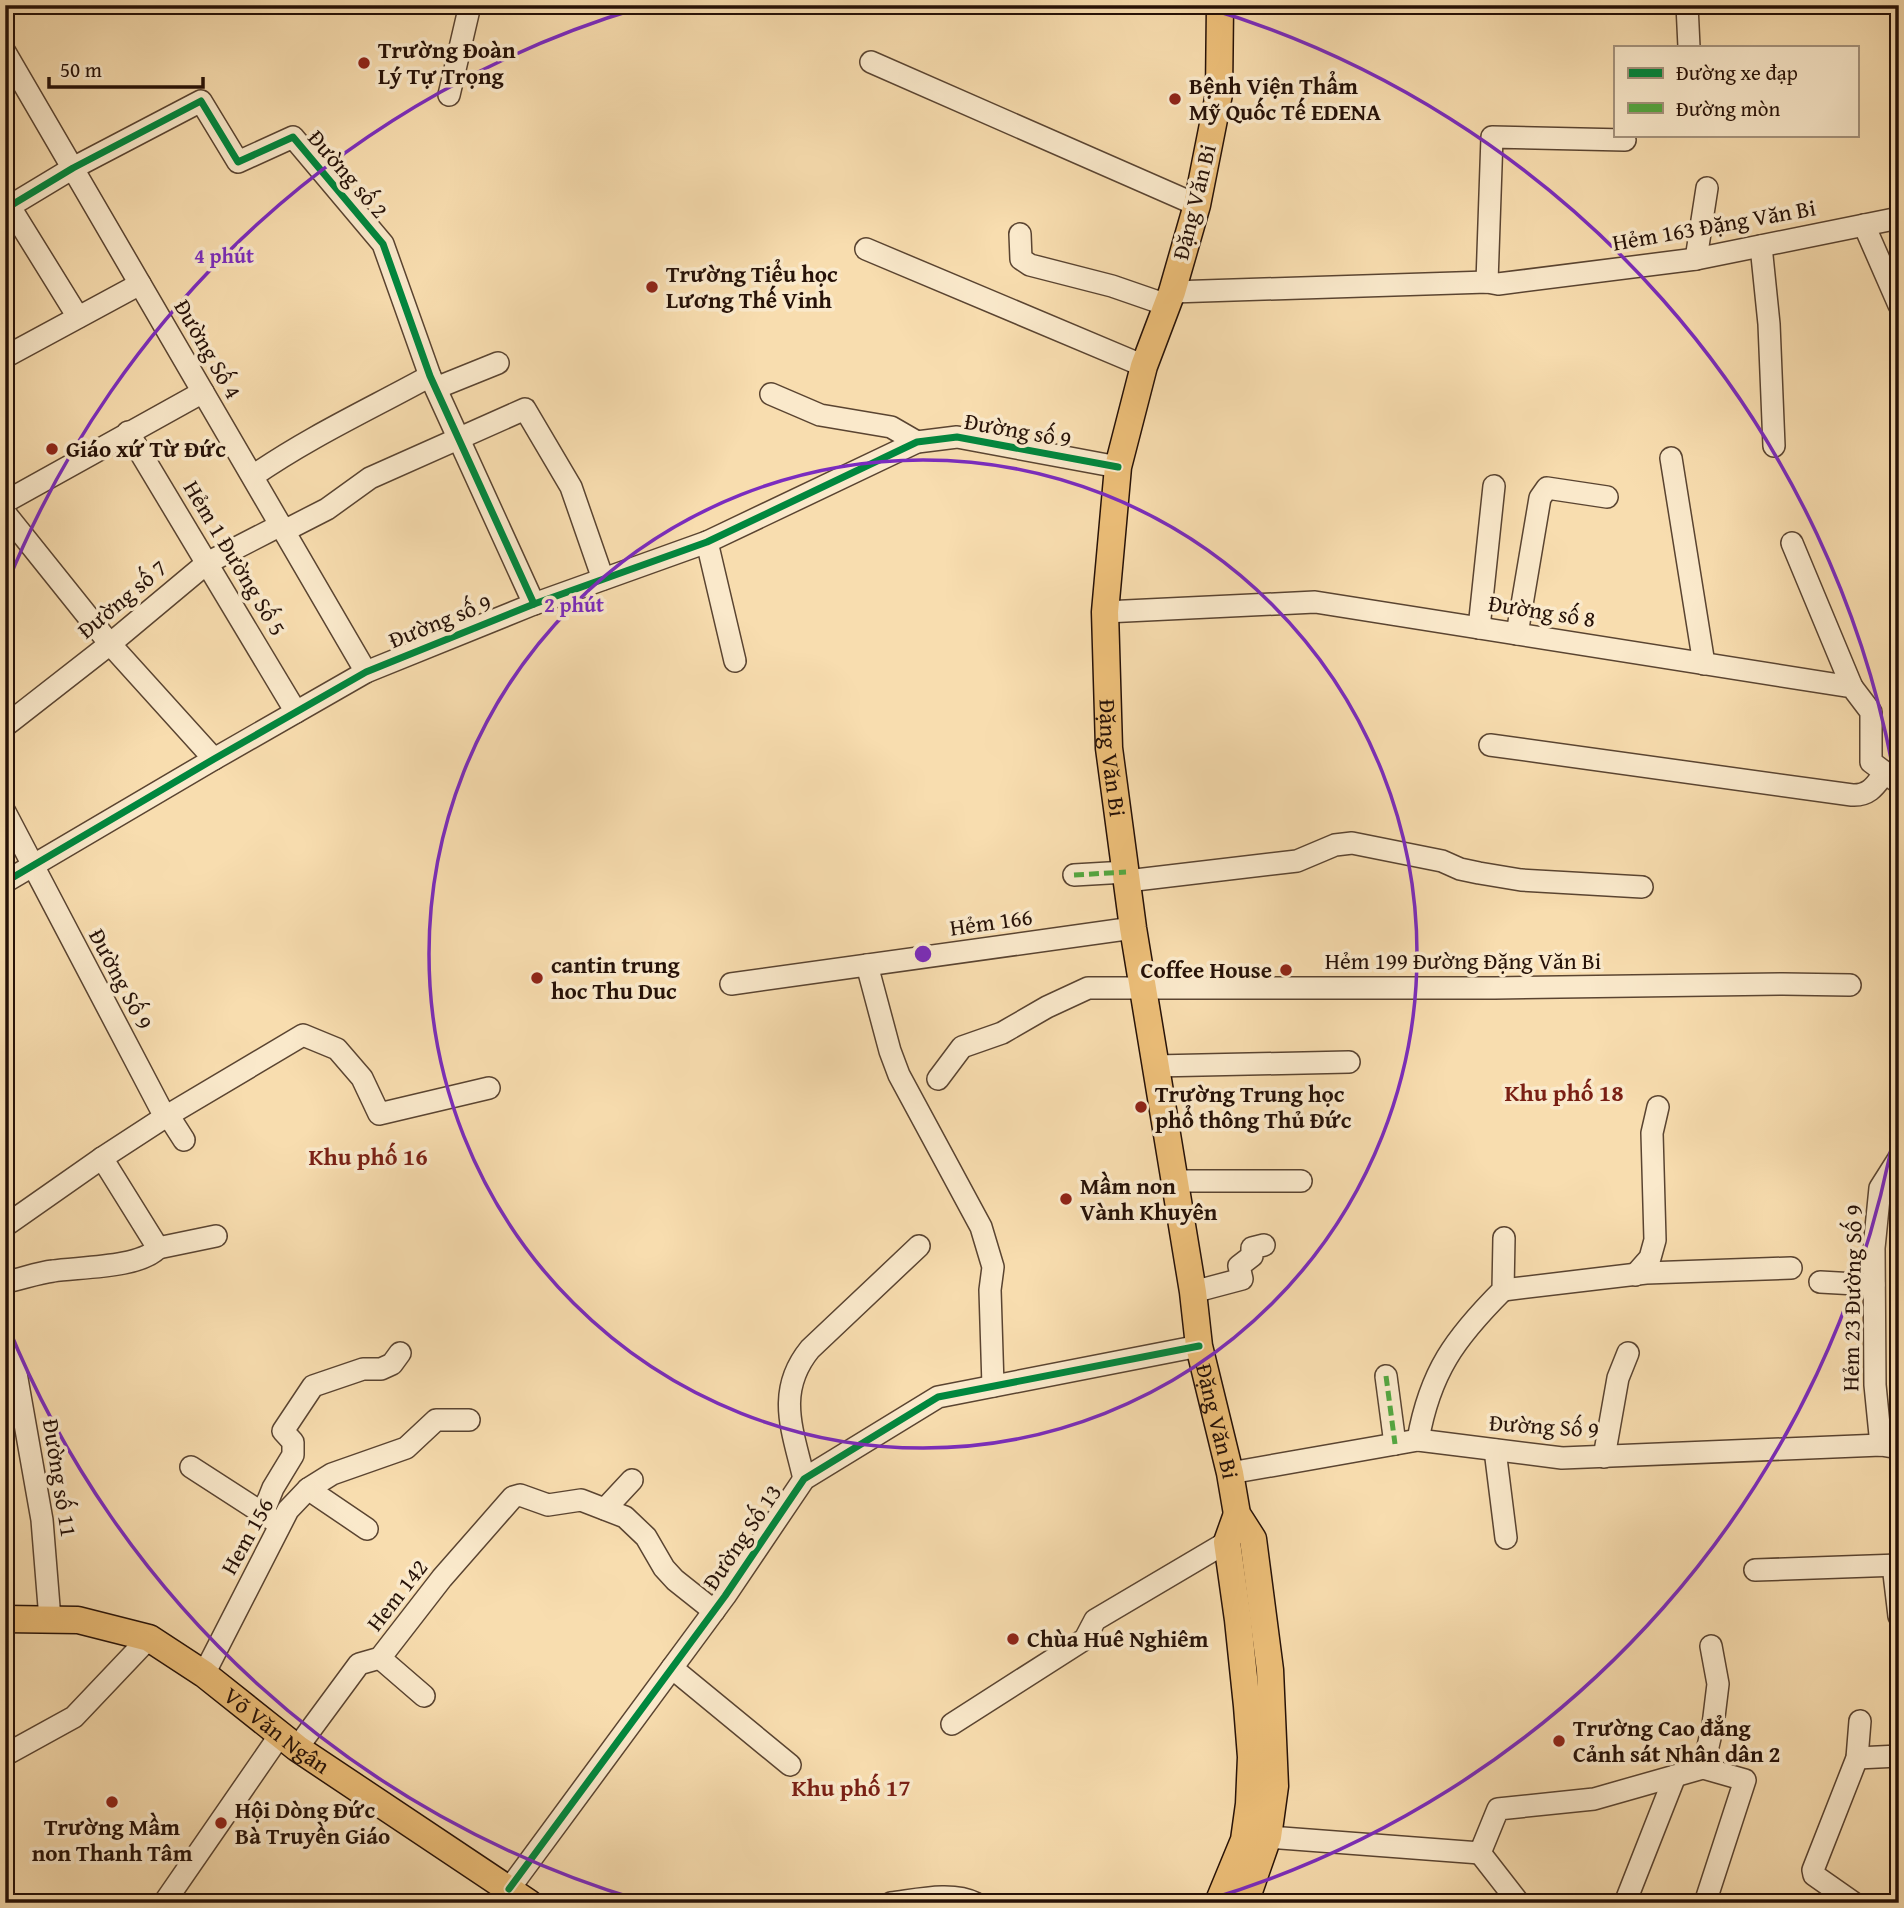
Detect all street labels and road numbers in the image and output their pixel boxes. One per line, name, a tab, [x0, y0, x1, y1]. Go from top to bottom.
street label: Đường số 2	[301, 122, 396, 225]
street label: Đặng Văn Bi	[1163, 141, 1224, 263]
street label: Hẻm 163 Đặng Văn Bi	[1610, 190, 1818, 259]
street label: Đường Số 4	[167, 293, 250, 405]
street label: Đường số 9	[962, 404, 1074, 455]
street label: Hẻm 1 Đường Số 5	[176, 474, 295, 642]
street label: Đường số 7	[70, 551, 174, 646]
street label: Đường số 9	[384, 585, 496, 656]
street label: Đường số 8	[1486, 586, 1598, 635]
street label: Đặng Văn Bi	[1092, 699, 1135, 819]
street label: Hẻm 166	[947, 899, 1034, 944]
street label: Đường Số 9	[81, 923, 162, 1035]
street label: Hẻm 199 Đường Đặng Văn Bi	[1325, 944, 1601, 977]
street label: Hẻm 23 Đường Số 9	[1833, 1204, 1870, 1392]
street label: Đặng Văn Bi	[1188, 1360, 1248, 1481]
street label: Đường Số 9	[1488, 1405, 1600, 1446]
street label: Đường số 11	[35, 1417, 86, 1539]
street label: Đường Số 13	[694, 1477, 789, 1596]
street label: Hem 156	[212, 1491, 281, 1580]
street label: Hem 142	[358, 1552, 435, 1638]
street label: Võ Văn Ngân	[217, 1679, 337, 1781]

